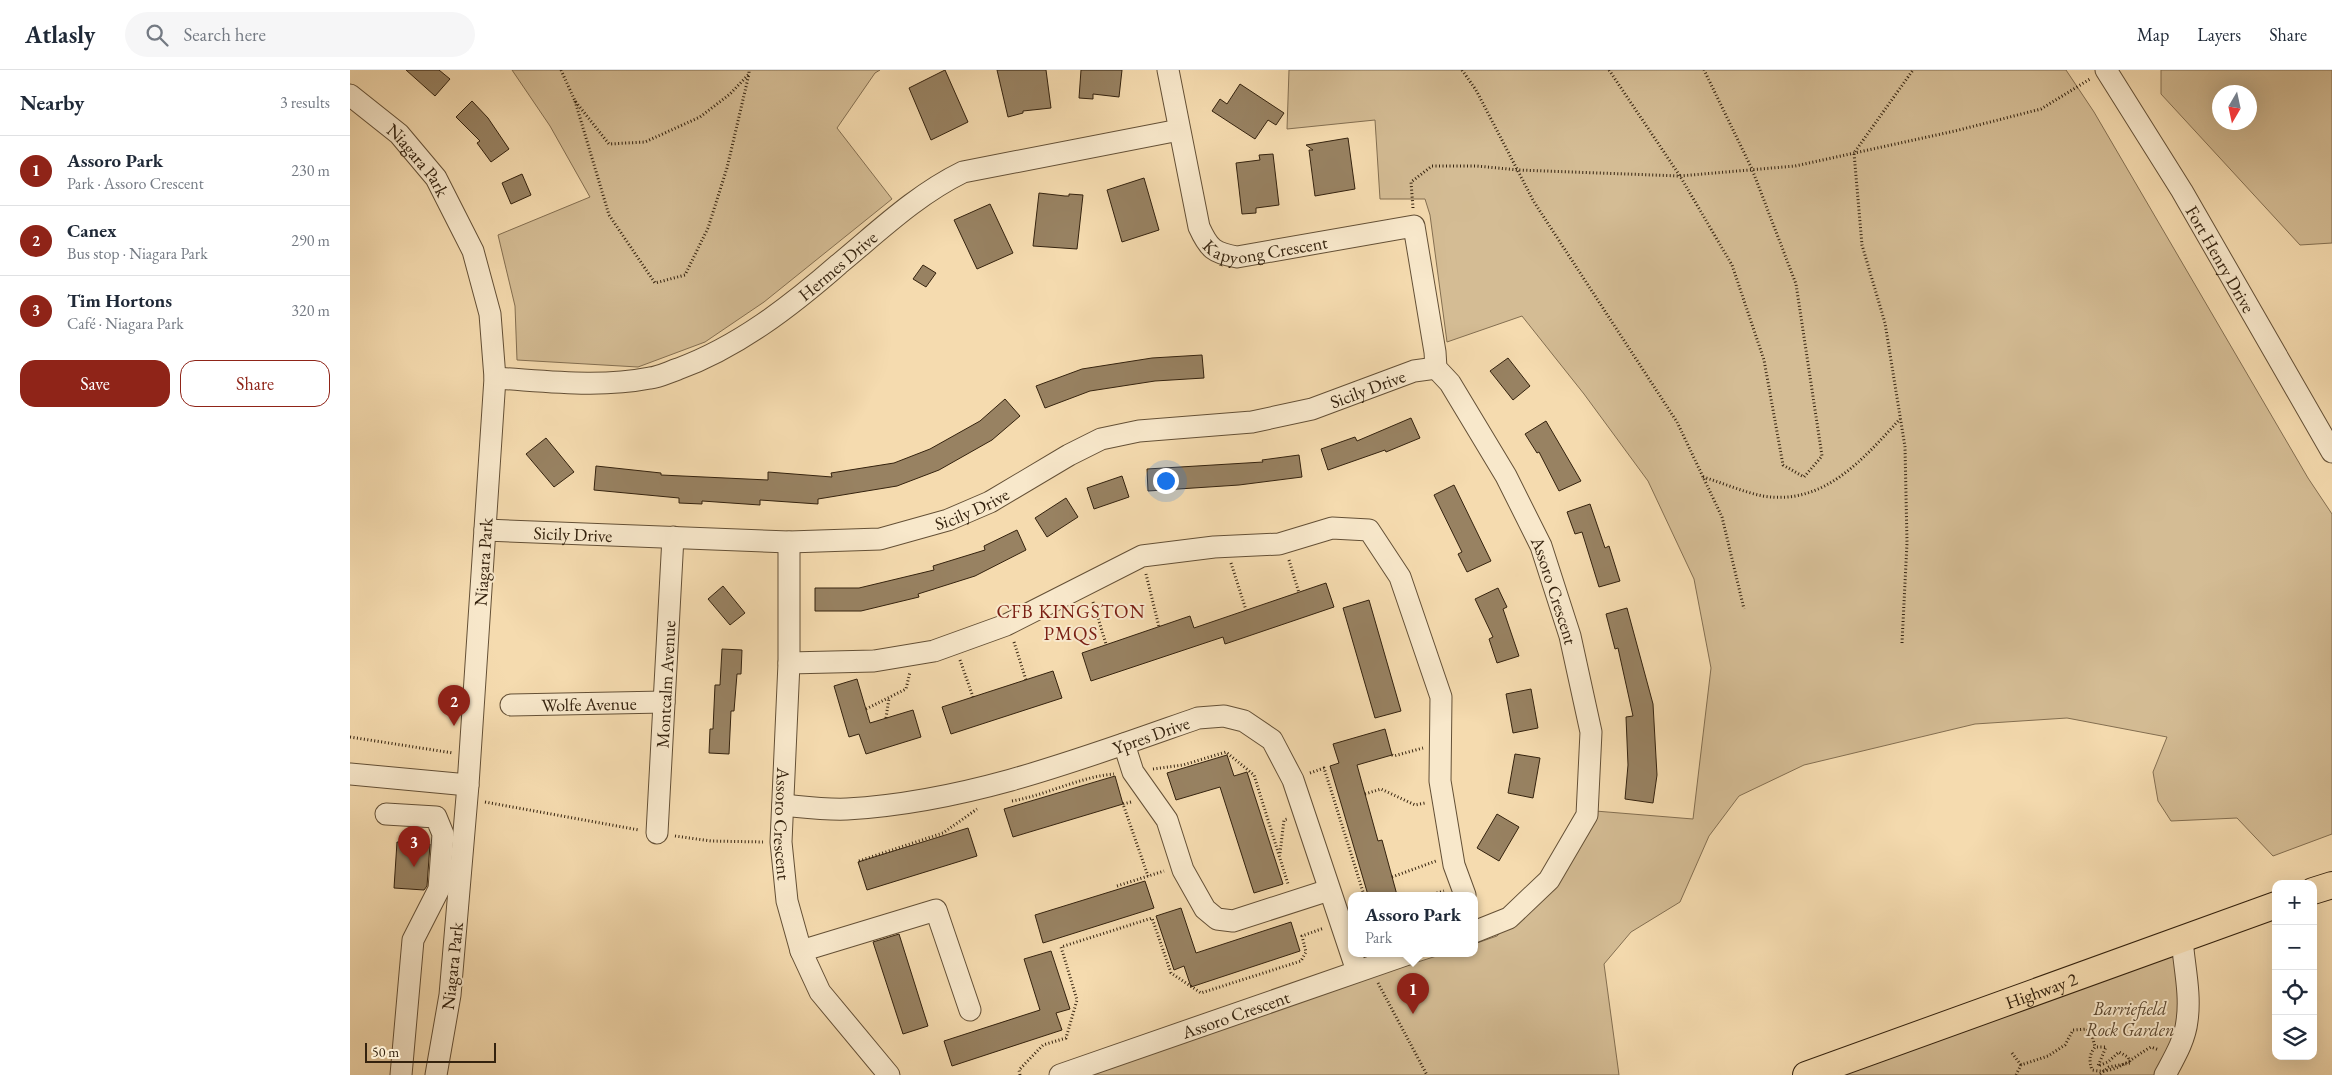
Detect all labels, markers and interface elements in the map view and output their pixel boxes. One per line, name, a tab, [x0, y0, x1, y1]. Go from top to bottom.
search box	[125, 12, 475, 57]
text: Atlasly	[25, 19, 95, 50]
icon: search	[143, 21, 171, 49]
text: Search here	[183, 22, 266, 47]
text: Map	[2137, 23, 2169, 46]
text: Layers	[2197, 23, 2241, 46]
text: Share	[2269, 23, 2307, 46]
north arrow	[2212, 85, 2257, 130]
text: Nearby	[20, 89, 84, 116]
text: 3 results	[280, 92, 330, 113]
street label: Niagara Park	[383, 118, 455, 201]
text: Assoro Park	[67, 148, 163, 173]
text: 1	[32, 160, 40, 181]
text: 230 m	[291, 160, 330, 181]
text: Park · Assoro Crescent	[67, 173, 204, 194]
street label: Fort Henry Drive	[2181, 201, 2261, 316]
text: Canex	[67, 218, 117, 243]
street label: Hermes Drive	[793, 225, 882, 305]
text: 2	[32, 230, 40, 251]
text: 290 m	[291, 230, 330, 251]
street label: Kapyong Crescent	[1198, 230, 1330, 269]
text: Bus stop · Niagara Park	[67, 243, 208, 264]
text: Tim Hortons	[67, 288, 172, 313]
text: 3	[32, 300, 40, 321]
text: 320 m	[291, 300, 330, 321]
text: Café · Niagara Park	[67, 313, 184, 334]
button: Save	[20, 360, 170, 407]
button: Share	[180, 360, 330, 407]
street label: Sicily Drive	[1326, 364, 1408, 413]
your location	[1153, 468, 1179, 494]
street label: Sicily Drive	[932, 482, 1013, 535]
street label: Niagara Park	[468, 517, 498, 607]
street label: Sicily Drive	[533, 520, 613, 547]
street label: Assoro Crescent	[1526, 531, 1583, 647]
district label: CFB KINGSTON PMQS	[996, 599, 1146, 646]
street label: Montcalm Avenue	[650, 620, 680, 749]
pin: 2	[438, 685, 470, 726]
street label: Wolfe Avenue	[541, 691, 637, 716]
street label: Ypres Drive	[1109, 710, 1192, 759]
street label: Assoro Crescent	[769, 766, 796, 881]
pin: 3	[398, 826, 430, 867]
map controls	[2272, 880, 2317, 1060]
button: +	[2272, 880, 2317, 925]
popup	[1348, 892, 1478, 957]
text: Assoro Park	[1365, 902, 1461, 927]
street label: Niagara Park	[436, 920, 468, 1011]
button: −	[2272, 925, 2317, 970]
text: Park	[1365, 927, 1392, 948]
street label: Highway 2	[2002, 966, 2081, 1014]
button: locate	[2272, 970, 2317, 1015]
pin: 1	[1397, 973, 1429, 1014]
street label: Assoro Crescent	[1178, 985, 1293, 1044]
park label: Barriefield Rock Garden	[2086, 997, 2174, 1041]
button: layers	[2272, 1015, 2317, 1060]
scale bar	[365, 1040, 496, 1063]
text: 50 m	[372, 1043, 399, 1061]

